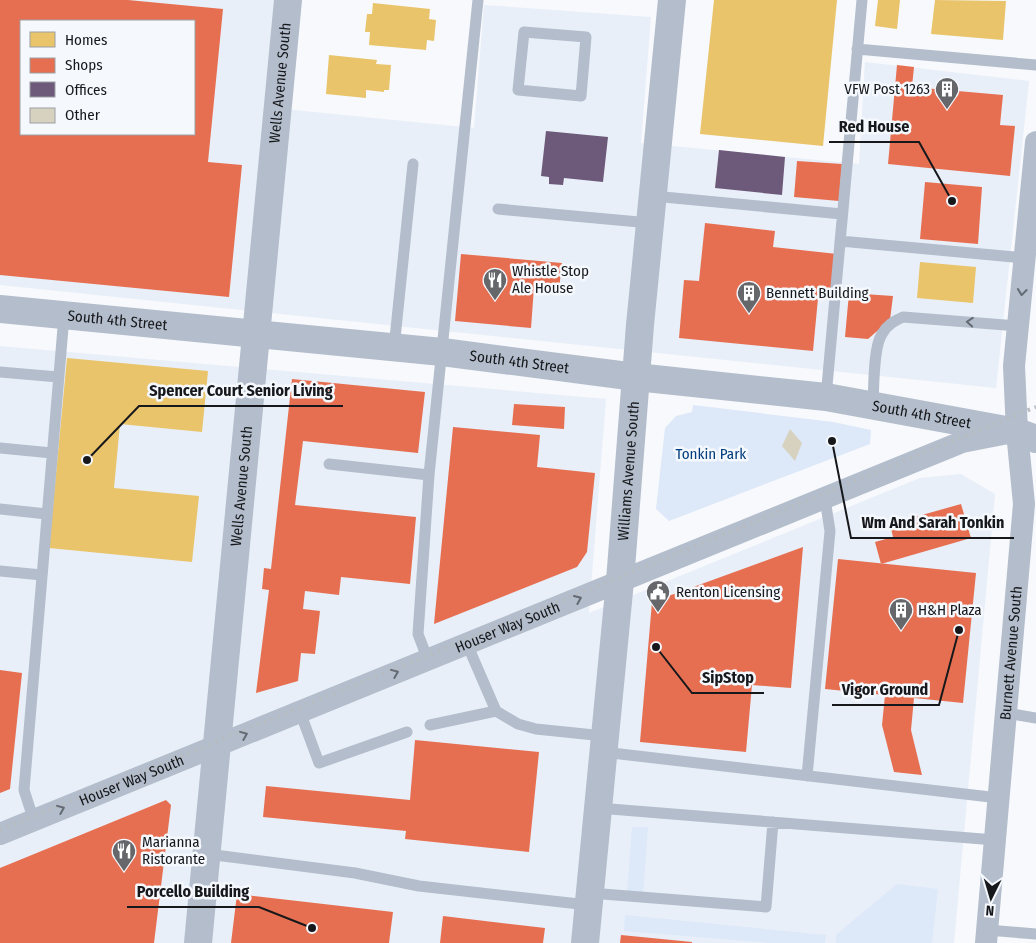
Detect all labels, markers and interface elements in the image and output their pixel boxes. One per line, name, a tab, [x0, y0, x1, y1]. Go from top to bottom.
legend	[20, 20, 195, 135]
street label: Wells Avenue South	[265, 22, 295, 144]
text: Homes	[65, 31, 107, 49]
text: Shops	[65, 56, 103, 74]
building icon: VFW Post 1263	[934, 76, 960, 110]
place label: VFW Post 1263	[844, 80, 930, 98]
text: Offices	[65, 81, 107, 99]
text: Other	[65, 106, 101, 124]
callout: Red House	[829, 111, 919, 142]
text: Red House	[839, 117, 909, 136]
place label: Whistle Stop Ale House	[512, 262, 589, 297]
restaurant icon: Whistle Stop Ale House	[482, 267, 508, 301]
building icon: Bennett Building	[736, 280, 762, 314]
place label: Bennett Building	[766, 284, 869, 302]
one-way arrow	[1017, 288, 1028, 296]
street label: South 4th Street	[67, 307, 168, 334]
one-way arrow	[966, 317, 974, 328]
street label: South 4th Street	[468, 347, 570, 377]
callout: Spencer Court Senior Living	[139, 375, 343, 406]
text: Spencer Court Senior Living	[149, 381, 333, 400]
street label: South 4th Street	[871, 397, 973, 432]
street label: Williams Avenue South	[614, 400, 643, 542]
street label: Wells Avenue South	[227, 425, 256, 547]
park label: Tonkin Park	[676, 445, 746, 463]
callout: Wm And Sarah Tonkin	[851, 507, 1014, 538]
text: Wm And Sarah Tonkin	[862, 513, 1004, 532]
public building icon: Renton Licensing	[645, 579, 671, 613]
place label: Renton Licensing	[676, 583, 780, 601]
street label: Burnett Avenue South	[996, 585, 1026, 721]
one-way arrow	[573, 594, 582, 605]
building icon: H&H Plaza	[888, 597, 914, 631]
street label: Houser Way South	[452, 598, 563, 657]
place label: H&H Plaza	[918, 601, 982, 619]
callout: SipStop	[692, 662, 764, 693]
text: SipStop	[702, 668, 754, 687]
one-way arrow	[390, 669, 399, 680]
callout: Vigor Ground	[832, 674, 939, 705]
text: Vigor Ground	[841, 680, 928, 699]
one-way arrow	[239, 730, 248, 741]
street label: Houser Way South	[76, 751, 187, 810]
one-way arrow	[56, 805, 65, 816]
place label: Marianna Ristorante	[142, 833, 205, 868]
restaurant icon: Marianna Ristorante	[111, 838, 137, 872]
north arrow	[966, 873, 1016, 923]
callout: Porcello Building	[127, 876, 259, 907]
text: Porcello Building	[137, 882, 249, 901]
text: N	[985, 902, 995, 919]

